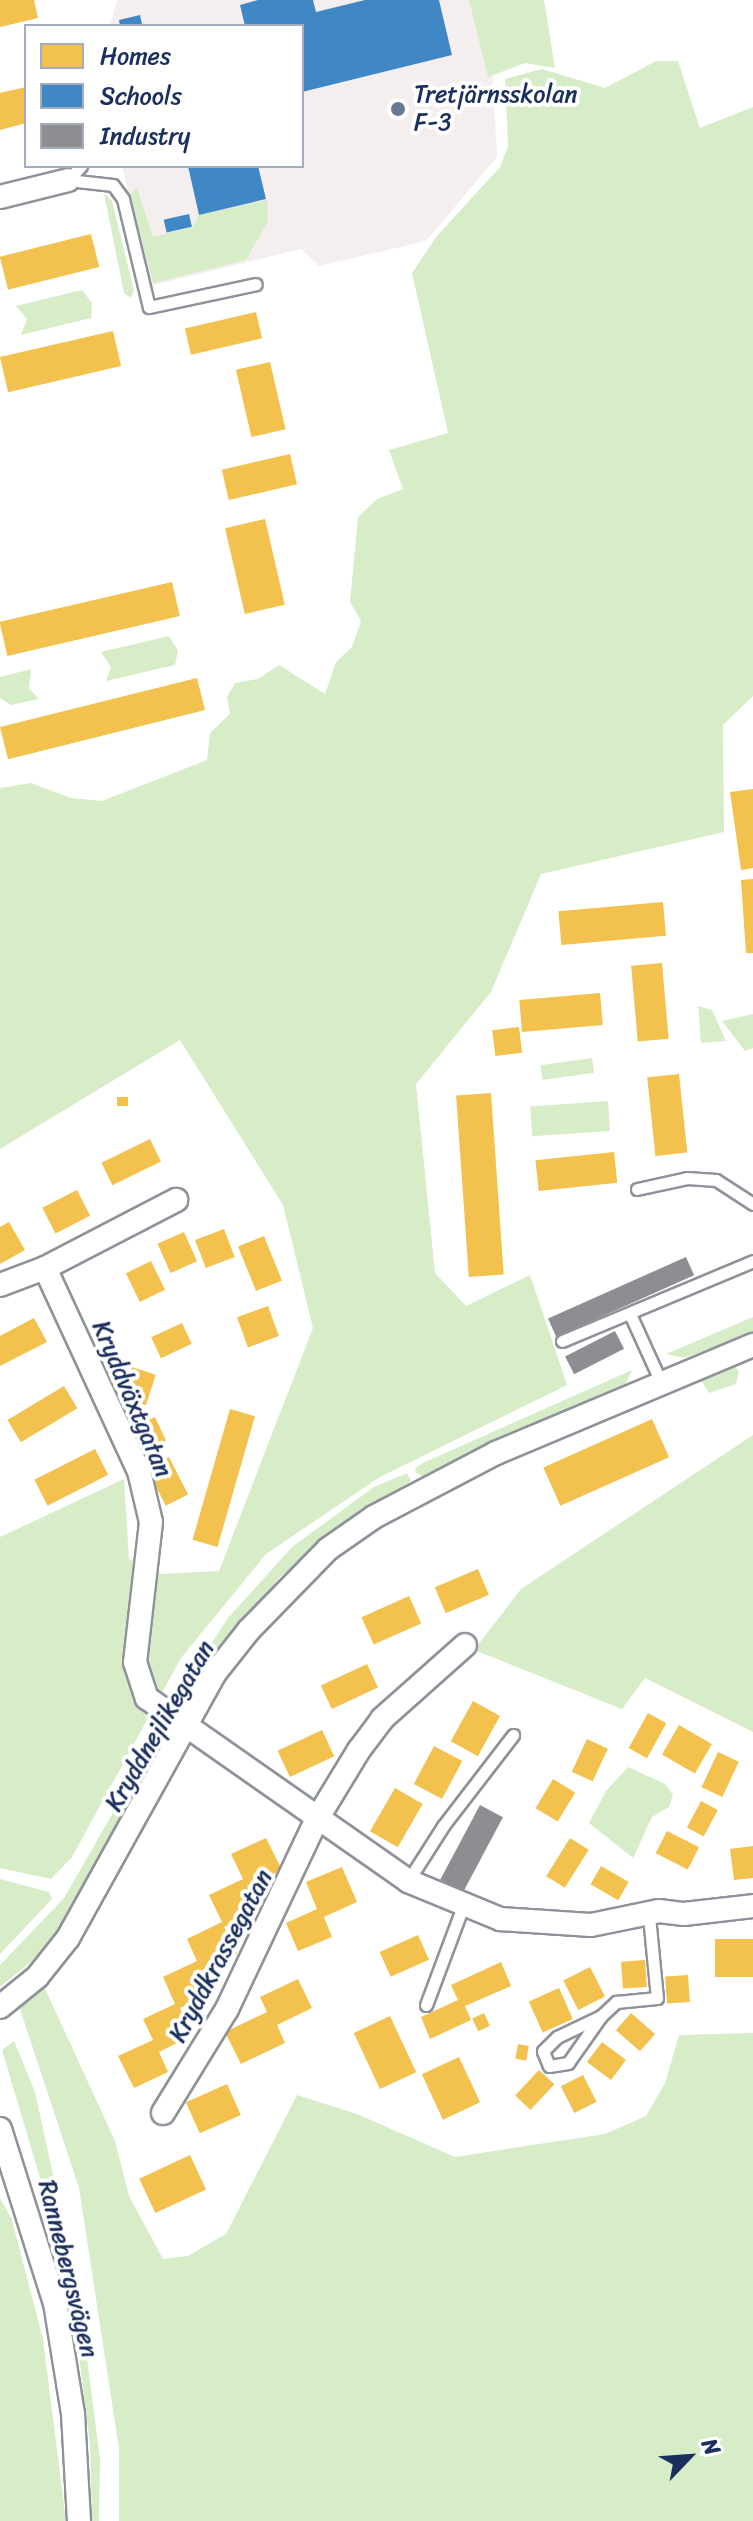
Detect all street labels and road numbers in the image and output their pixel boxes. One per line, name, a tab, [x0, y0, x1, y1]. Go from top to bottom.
street label: Kryddväxtgatan	[86, 1317, 178, 1481]
street label: Kryddnejlikegatan	[100, 1636, 220, 1816]
street label: Kryddkrassegatan	[163, 1865, 279, 2047]
street label: Rannebergsvägen	[32, 2177, 104, 2361]

